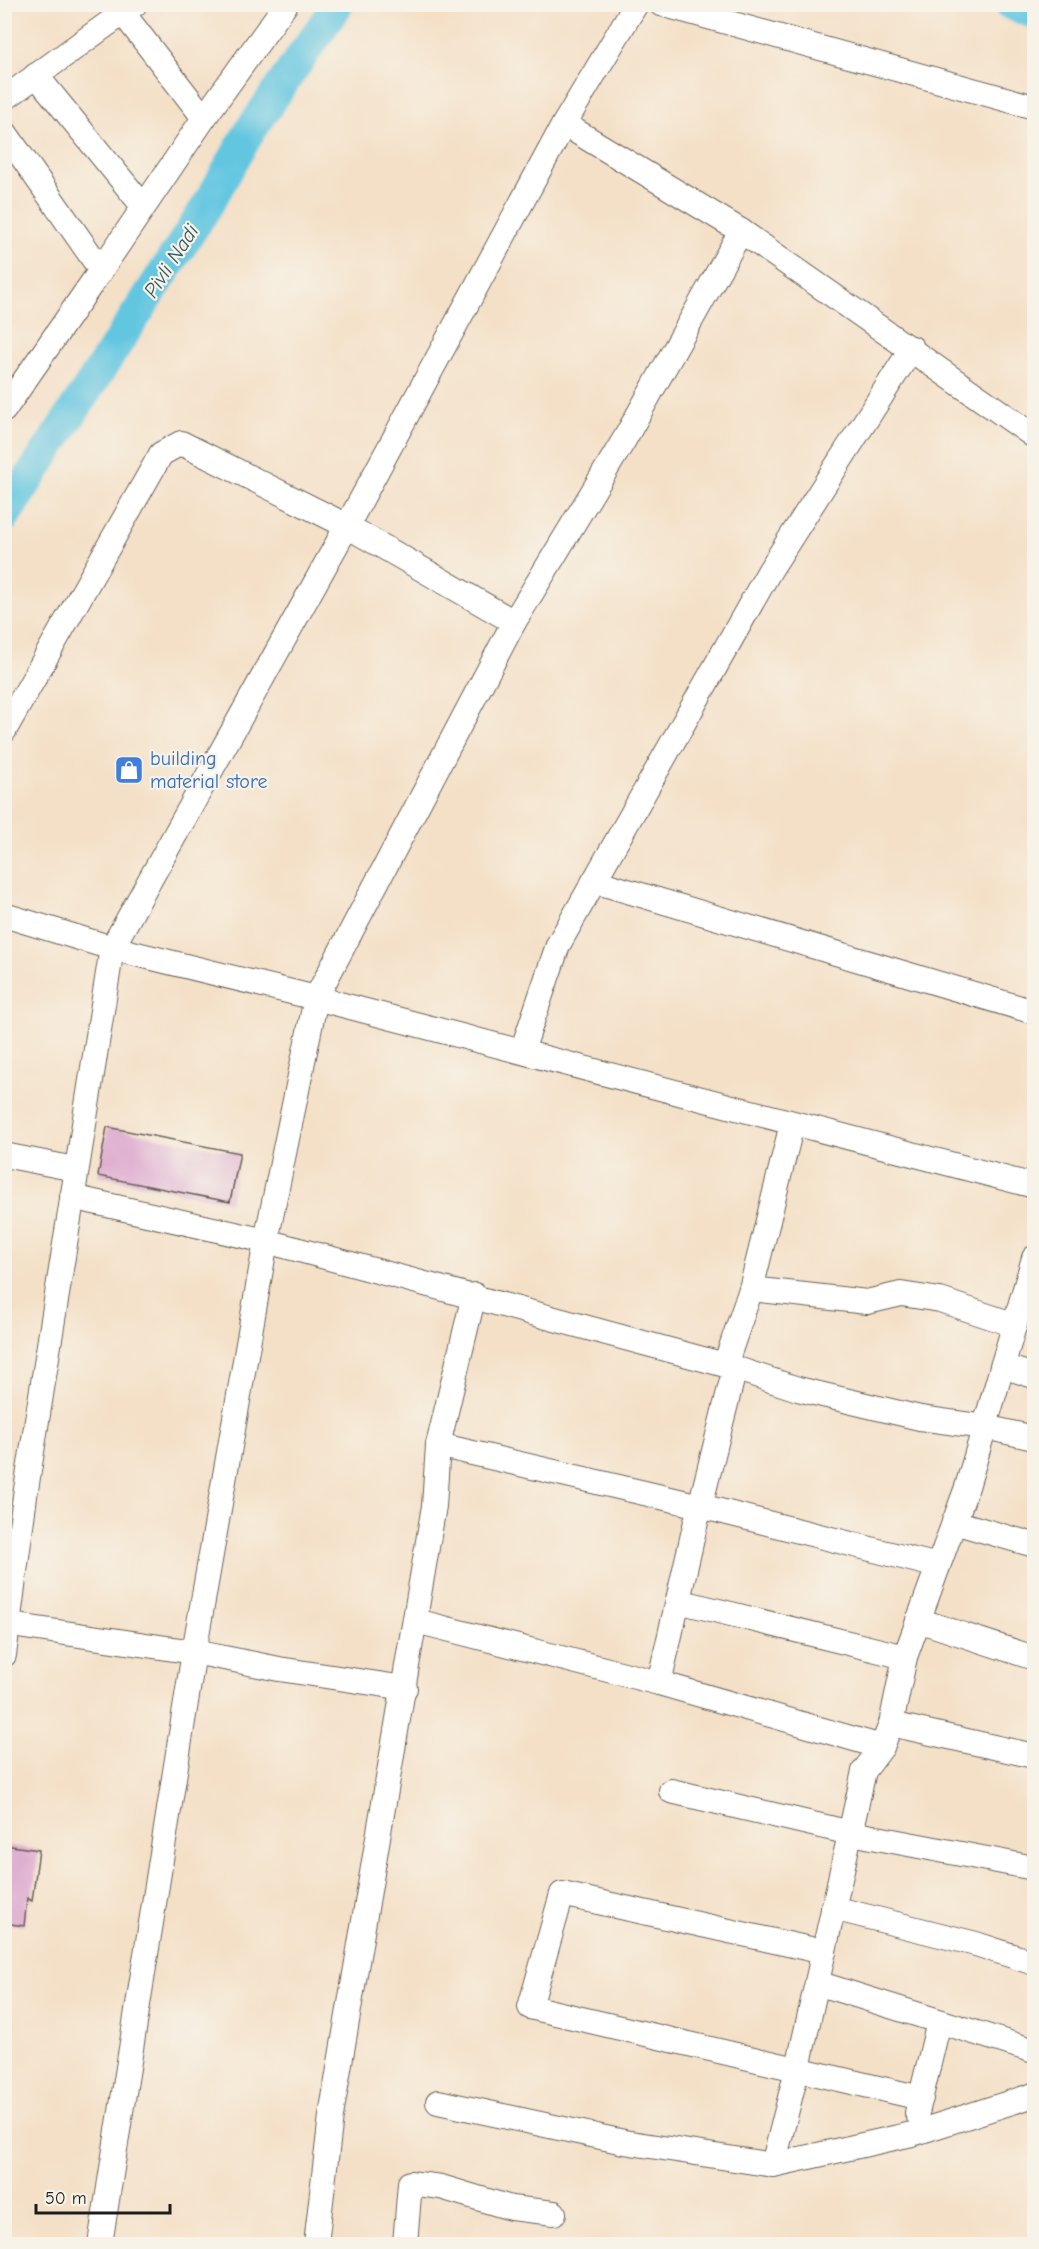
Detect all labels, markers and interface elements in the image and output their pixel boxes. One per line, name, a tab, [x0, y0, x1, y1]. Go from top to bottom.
water label: Pivli Nadi	[139, 220, 204, 302]
place label: building material store	[150, 747, 268, 793]
shop icon: building material store	[113, 754, 145, 786]
scale bar	[36, 2177, 170, 2215]
text: 50 m	[45, 2188, 87, 2209]

